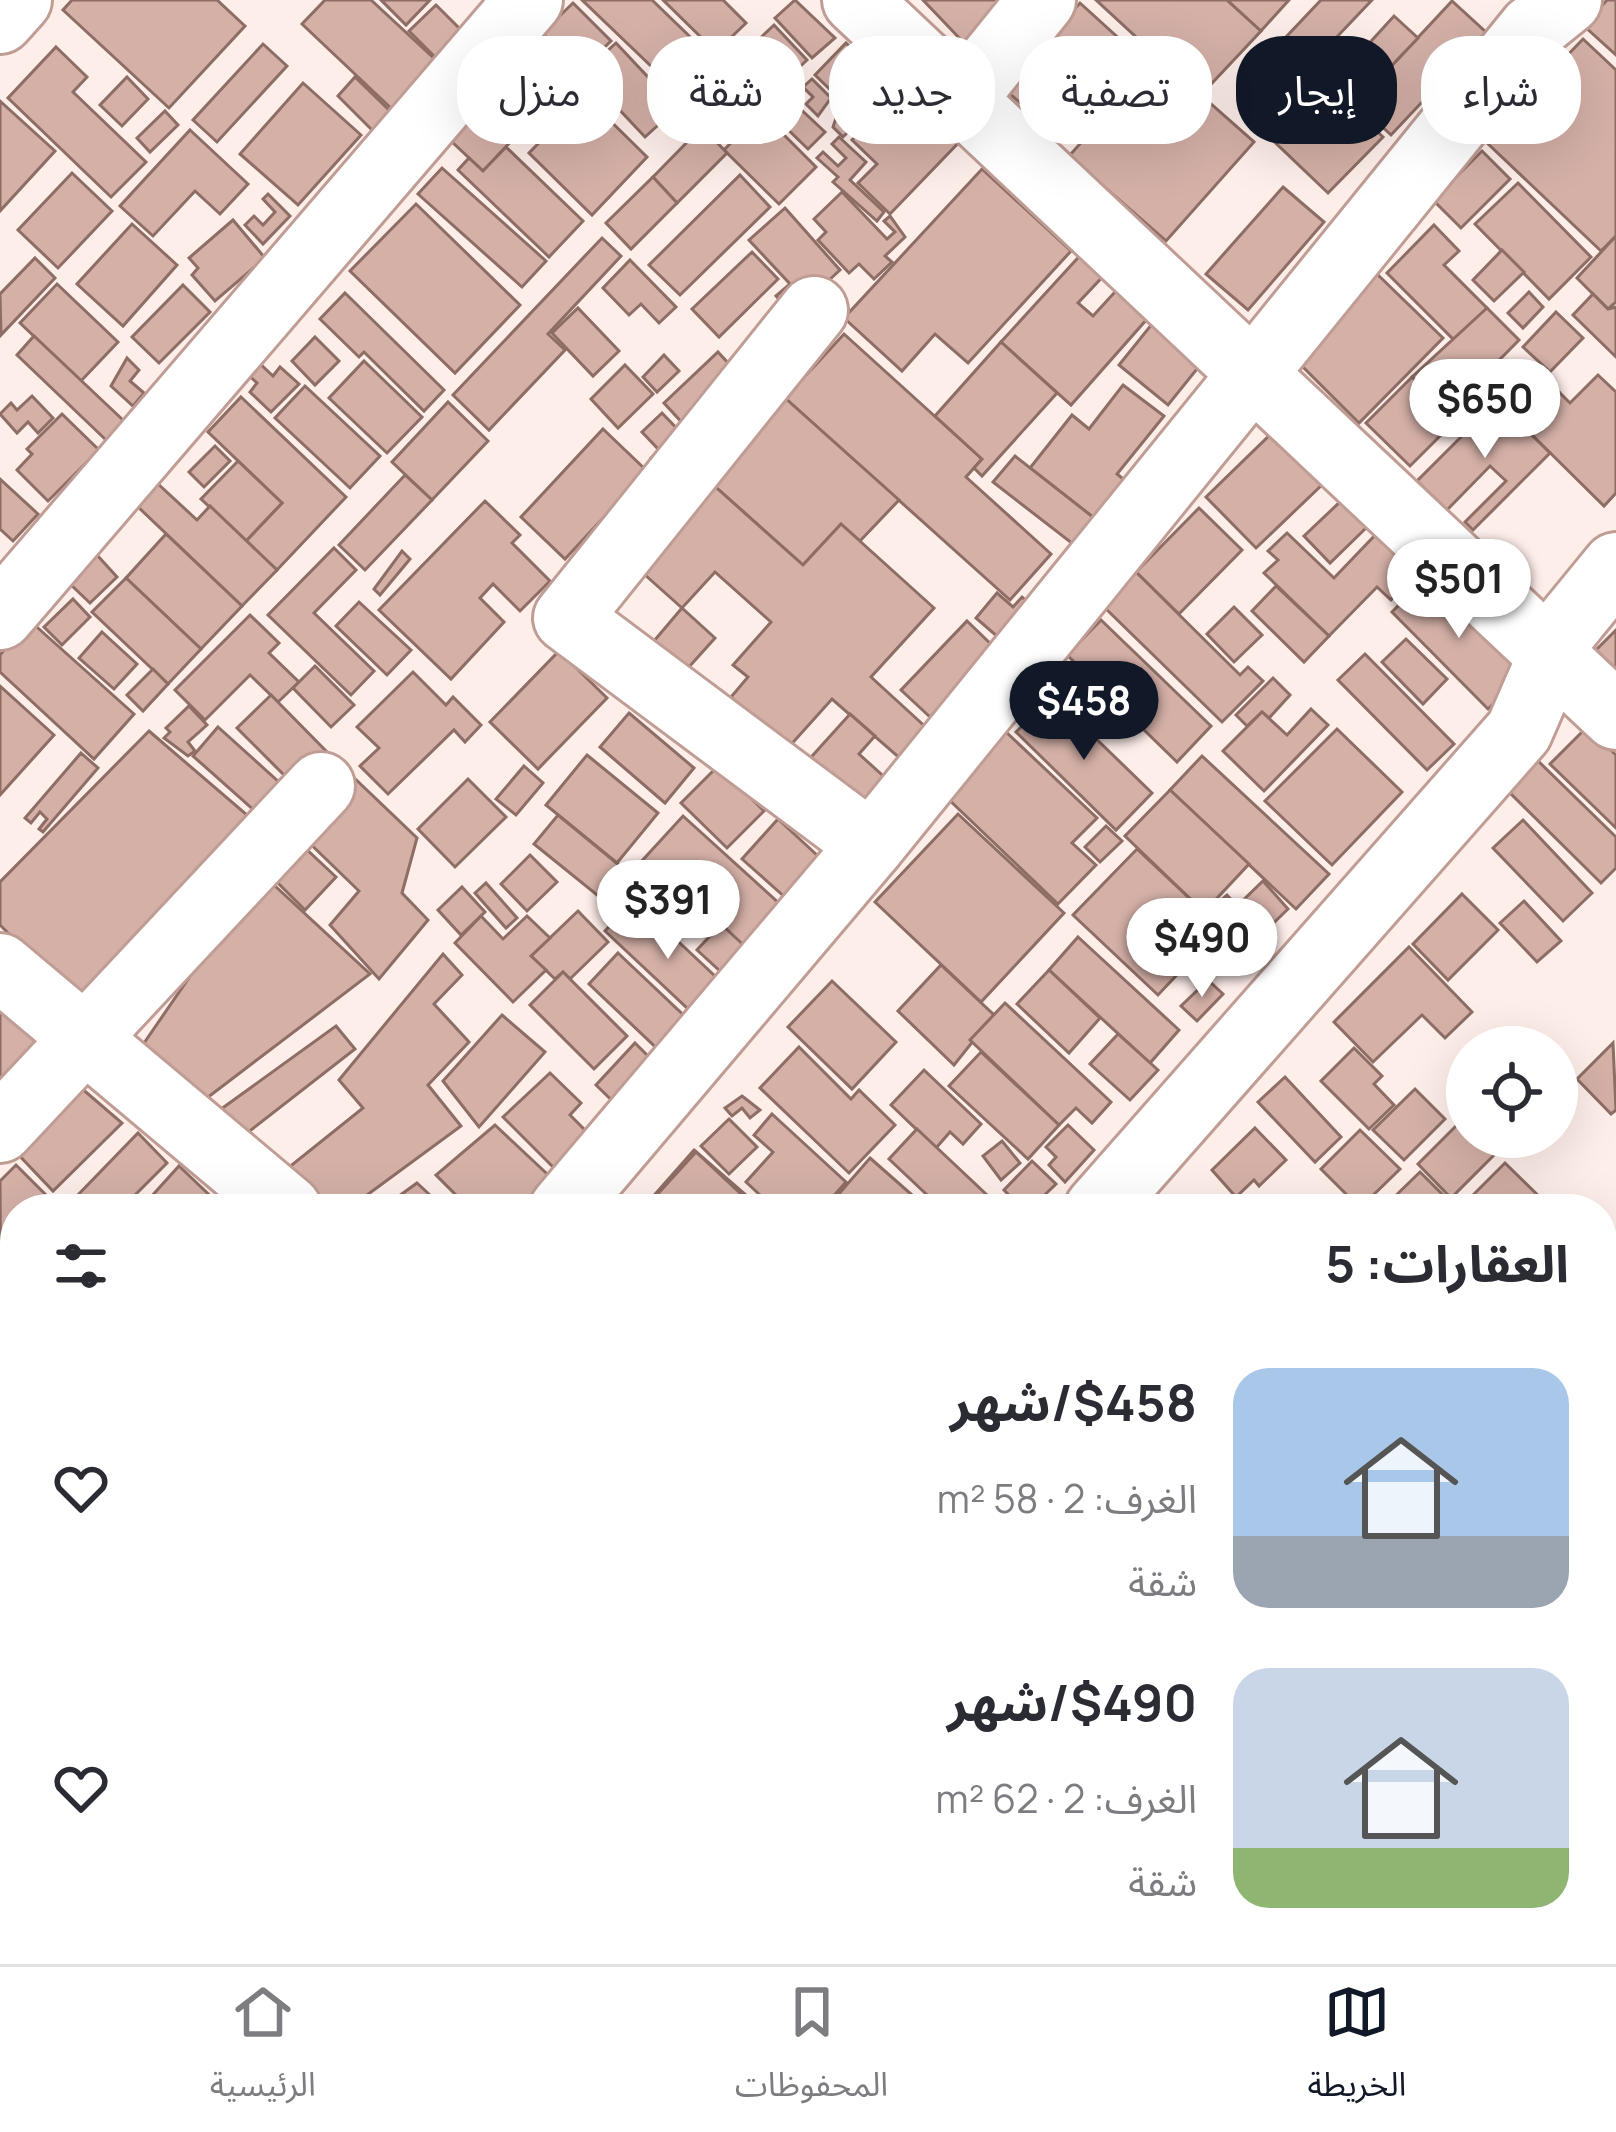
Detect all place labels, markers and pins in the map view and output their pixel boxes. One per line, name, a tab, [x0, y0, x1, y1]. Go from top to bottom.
pin: $650	[1414, 359, 1556, 461]
pin: $501	[1388, 539, 1530, 641]
pin: $458	[1013, 661, 1155, 763]
pin: $391	[597, 860, 739, 962]
pin: $490	[1131, 898, 1273, 1000]

